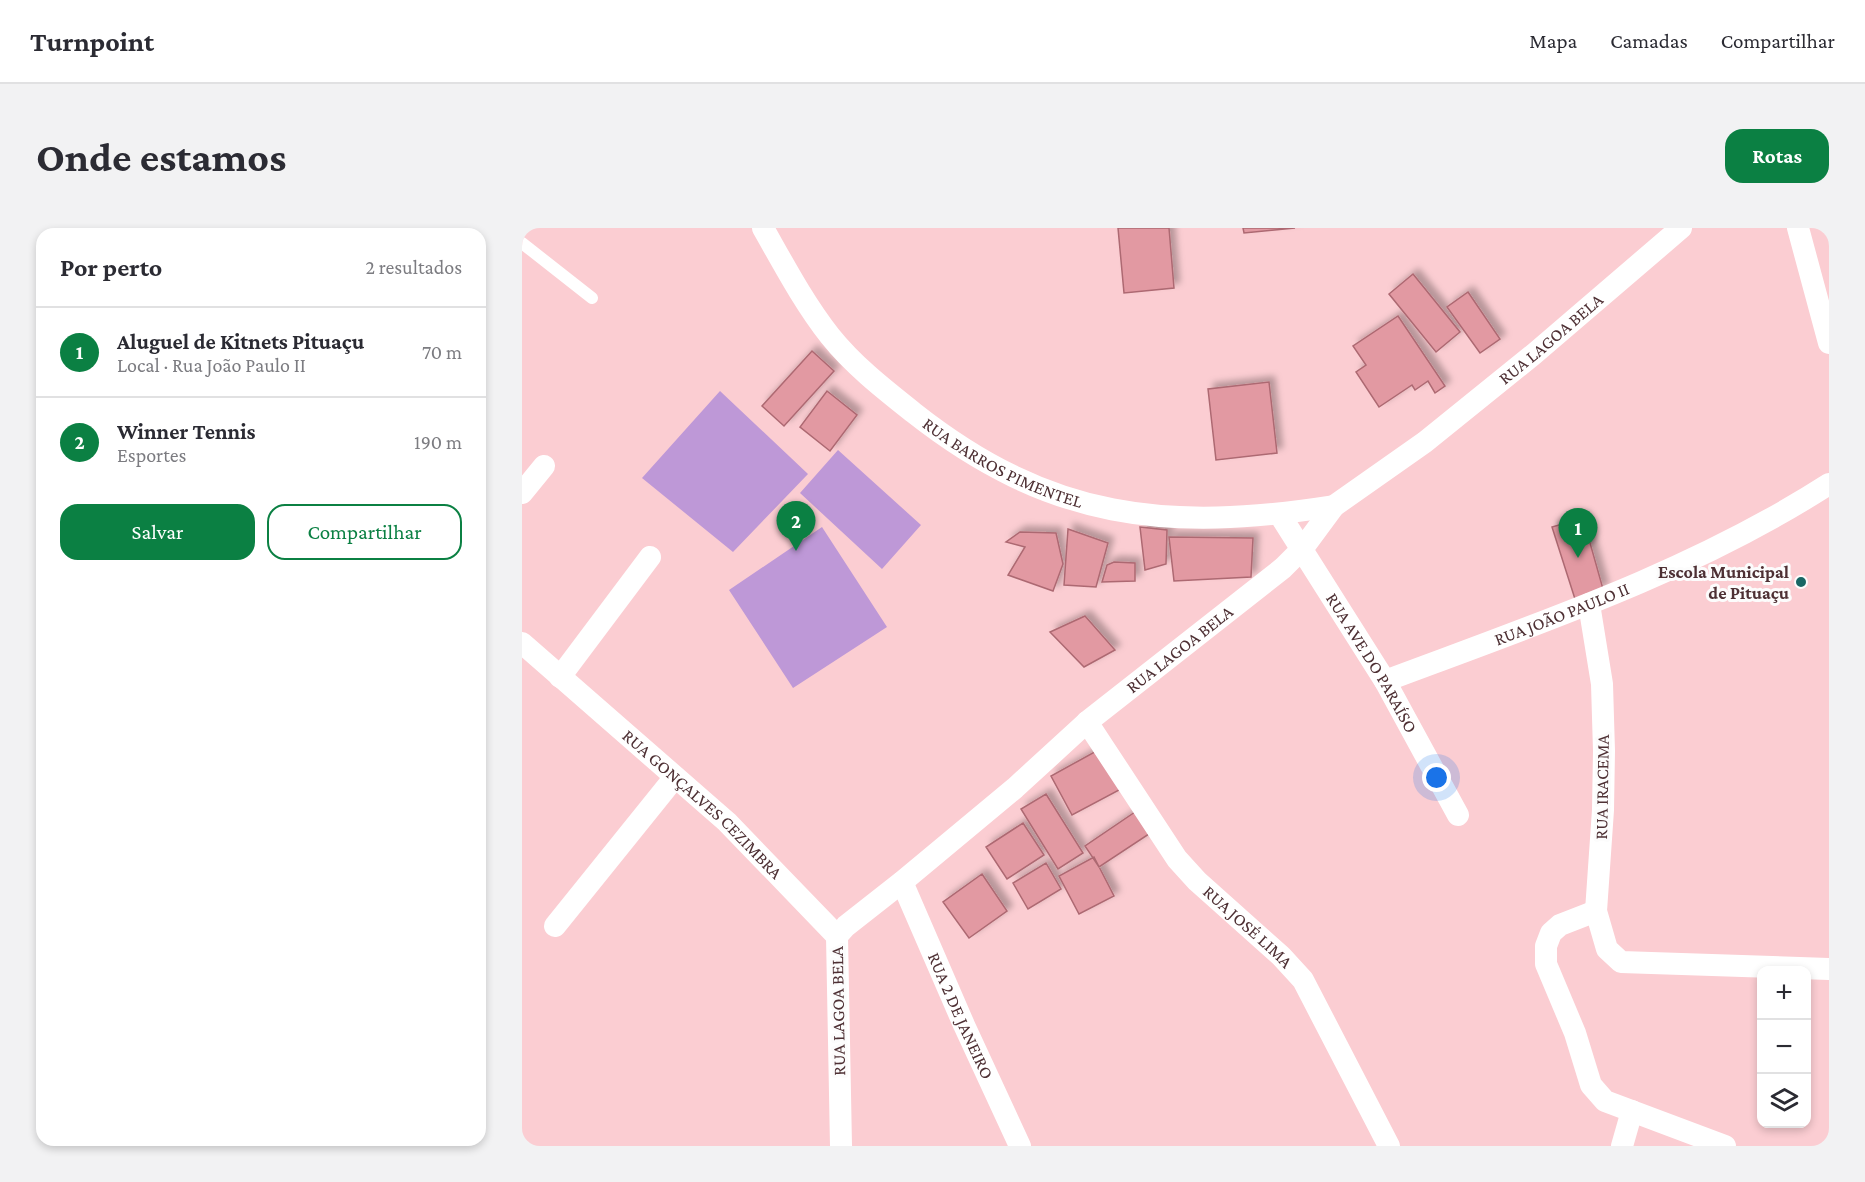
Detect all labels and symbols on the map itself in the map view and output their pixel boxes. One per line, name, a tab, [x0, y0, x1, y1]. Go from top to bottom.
street label: RUA LAGOA BELA	[1495, 289, 1607, 388]
street label: RUA BARROS PIMENTEL	[919, 413, 1085, 512]
pin: 2	[776, 502, 816, 551]
pin: 1	[1558, 508, 1598, 558]
place label: Escola Municipal de Pituaçu	[1658, 562, 1790, 603]
marker: Escola Municipal de Pituaçu	[1794, 575, 1808, 589]
street label: RUA JOÃO PAULO II	[1492, 578, 1632, 649]
street label: RUA AVE DO PARAÍSO	[1322, 589, 1421, 736]
street label: RUA LAGOA BELA	[1122, 601, 1237, 697]
street label: RUA GONÇALVES CEZIMBRA	[618, 725, 787, 883]
street label: RUA IRACEMA	[1591, 733, 1613, 840]
your location	[1422, 763, 1451, 792]
street label: RUA JOSÉ LIMA	[1199, 881, 1297, 973]
street label: RUA LAGOA BELA	[827, 945, 849, 1076]
street label: RUA 2 DE JANEIRO	[924, 949, 998, 1082]

